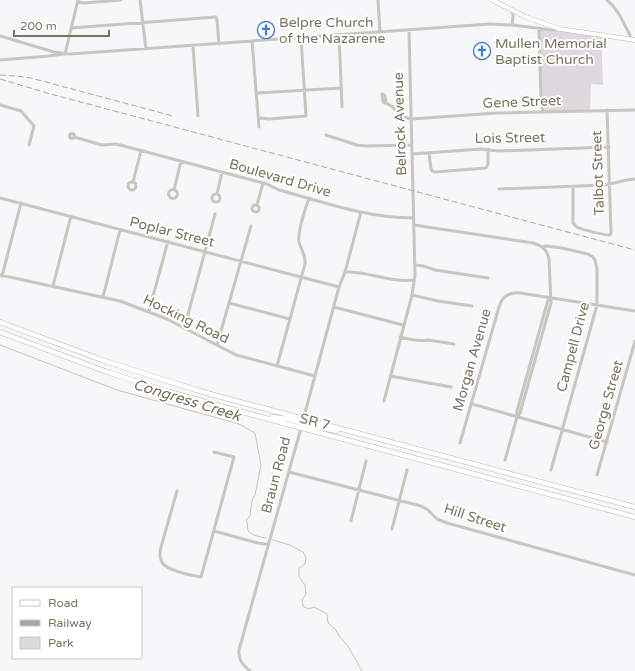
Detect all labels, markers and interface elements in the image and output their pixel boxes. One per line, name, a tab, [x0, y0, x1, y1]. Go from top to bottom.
scale bar	[14, 12, 109, 38]
place label: Belpre Church of the Nazarene	[279, 14, 385, 47]
text: 200 m	[20, 19, 57, 33]
church icon: Belpre Church of the Nazarene	[256, 20, 276, 40]
place label: Mullen Memorial Baptist Church	[495, 35, 607, 68]
church icon: Mullen Memorial Baptist Church	[472, 41, 492, 61]
street label: Belrock Avenue	[390, 72, 410, 176]
street label: Gene Street	[482, 92, 562, 112]
street label: Lois Street	[475, 129, 546, 147]
street label: Talbot Street	[588, 130, 608, 216]
street label: Boulevard Drive	[227, 155, 333, 201]
street label: Poplar Street	[128, 213, 217, 251]
street label: Hocking Road	[140, 291, 232, 347]
street label: Campell Drive	[553, 300, 593, 394]
street label: Morgan Avenue	[449, 307, 495, 413]
street label: George Street	[585, 358, 627, 452]
water label: Congress Creek	[131, 375, 245, 425]
street label: SR 7	[298, 410, 332, 434]
street label: Braun Road	[258, 435, 294, 515]
street label: Hill Street	[442, 500, 509, 536]
legend	[12, 587, 142, 659]
text: Road	[48, 596, 78, 610]
text: Railway	[48, 616, 92, 630]
text: Park	[48, 636, 74, 650]

